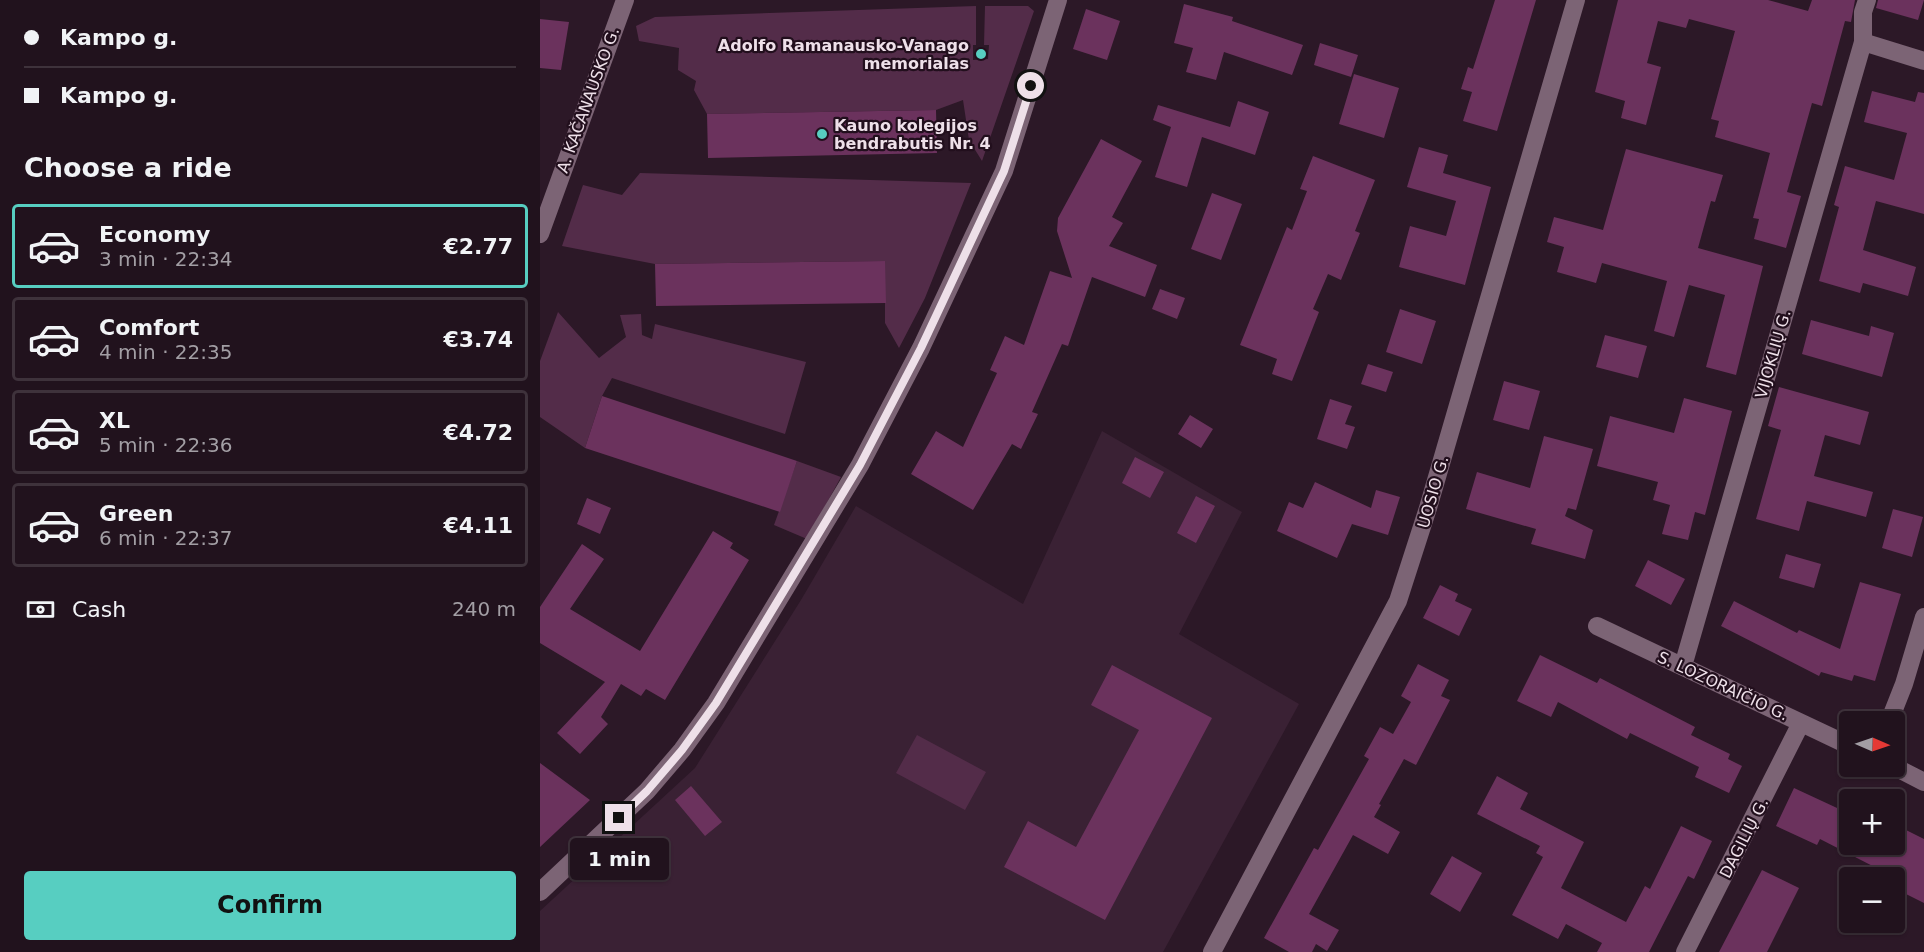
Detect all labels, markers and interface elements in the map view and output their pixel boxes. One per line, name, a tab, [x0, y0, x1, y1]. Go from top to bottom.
text: Kampo g.	[60, 25, 177, 50]
street label: A. KAČANAUSKO G.	[553, 25, 623, 175]
place label: Adolfo Ramanausko-Vanago memorialas	[718, 36, 969, 73]
marker: Adolfo Ramanausko-Vanago memorialas	[974, 47, 988, 61]
route start	[1017, 72, 1044, 99]
text: Kampo g.	[60, 83, 177, 108]
place label: Kauno kolegijos bendrabutis Nr. 4	[834, 116, 991, 153]
marker: Kauno kolegijos bendrabutis Nr. 4	[815, 127, 829, 141]
text: Choose a ride	[24, 152, 232, 183]
icon: car	[27, 219, 81, 273]
text: Economy	[99, 222, 210, 247]
text: €2.77	[443, 234, 513, 259]
text: 3 min · 22:34	[99, 247, 233, 271]
street label: VIJOKLIŲ G.	[1751, 307, 1795, 401]
icon: car	[27, 312, 81, 366]
text: Comfort	[99, 315, 199, 340]
text: €3.74	[443, 327, 513, 352]
text: 4 min · 22:35	[99, 340, 233, 364]
icon: car	[27, 405, 81, 459]
text: XL	[99, 408, 130, 433]
text: €4.72	[443, 420, 513, 445]
text: 5 min · 22:36	[99, 433, 233, 457]
street label: UOSIO G.	[1414, 454, 1452, 530]
icon: car	[27, 498, 81, 552]
text: Green	[99, 501, 173, 526]
text: €4.11	[443, 513, 513, 538]
text: 6 min · 22:37	[99, 526, 233, 550]
icon: cash	[24, 593, 57, 626]
text: Cash	[72, 597, 126, 622]
text: 240 m	[452, 597, 516, 621]
street label: S. LOZORAIČIO G.	[1655, 647, 1791, 725]
north arrow	[1839, 711, 1905, 777]
map controls	[1839, 711, 1905, 933]
button: +	[1839, 789, 1905, 855]
street label: DAGILIŲ G.	[1716, 795, 1772, 881]
route end	[605, 804, 632, 831]
callout: 1 min	[569, 839, 668, 881]
text: 1 min	[588, 847, 651, 871]
button: −	[1839, 867, 1905, 933]
button: Confirm	[24, 871, 516, 940]

